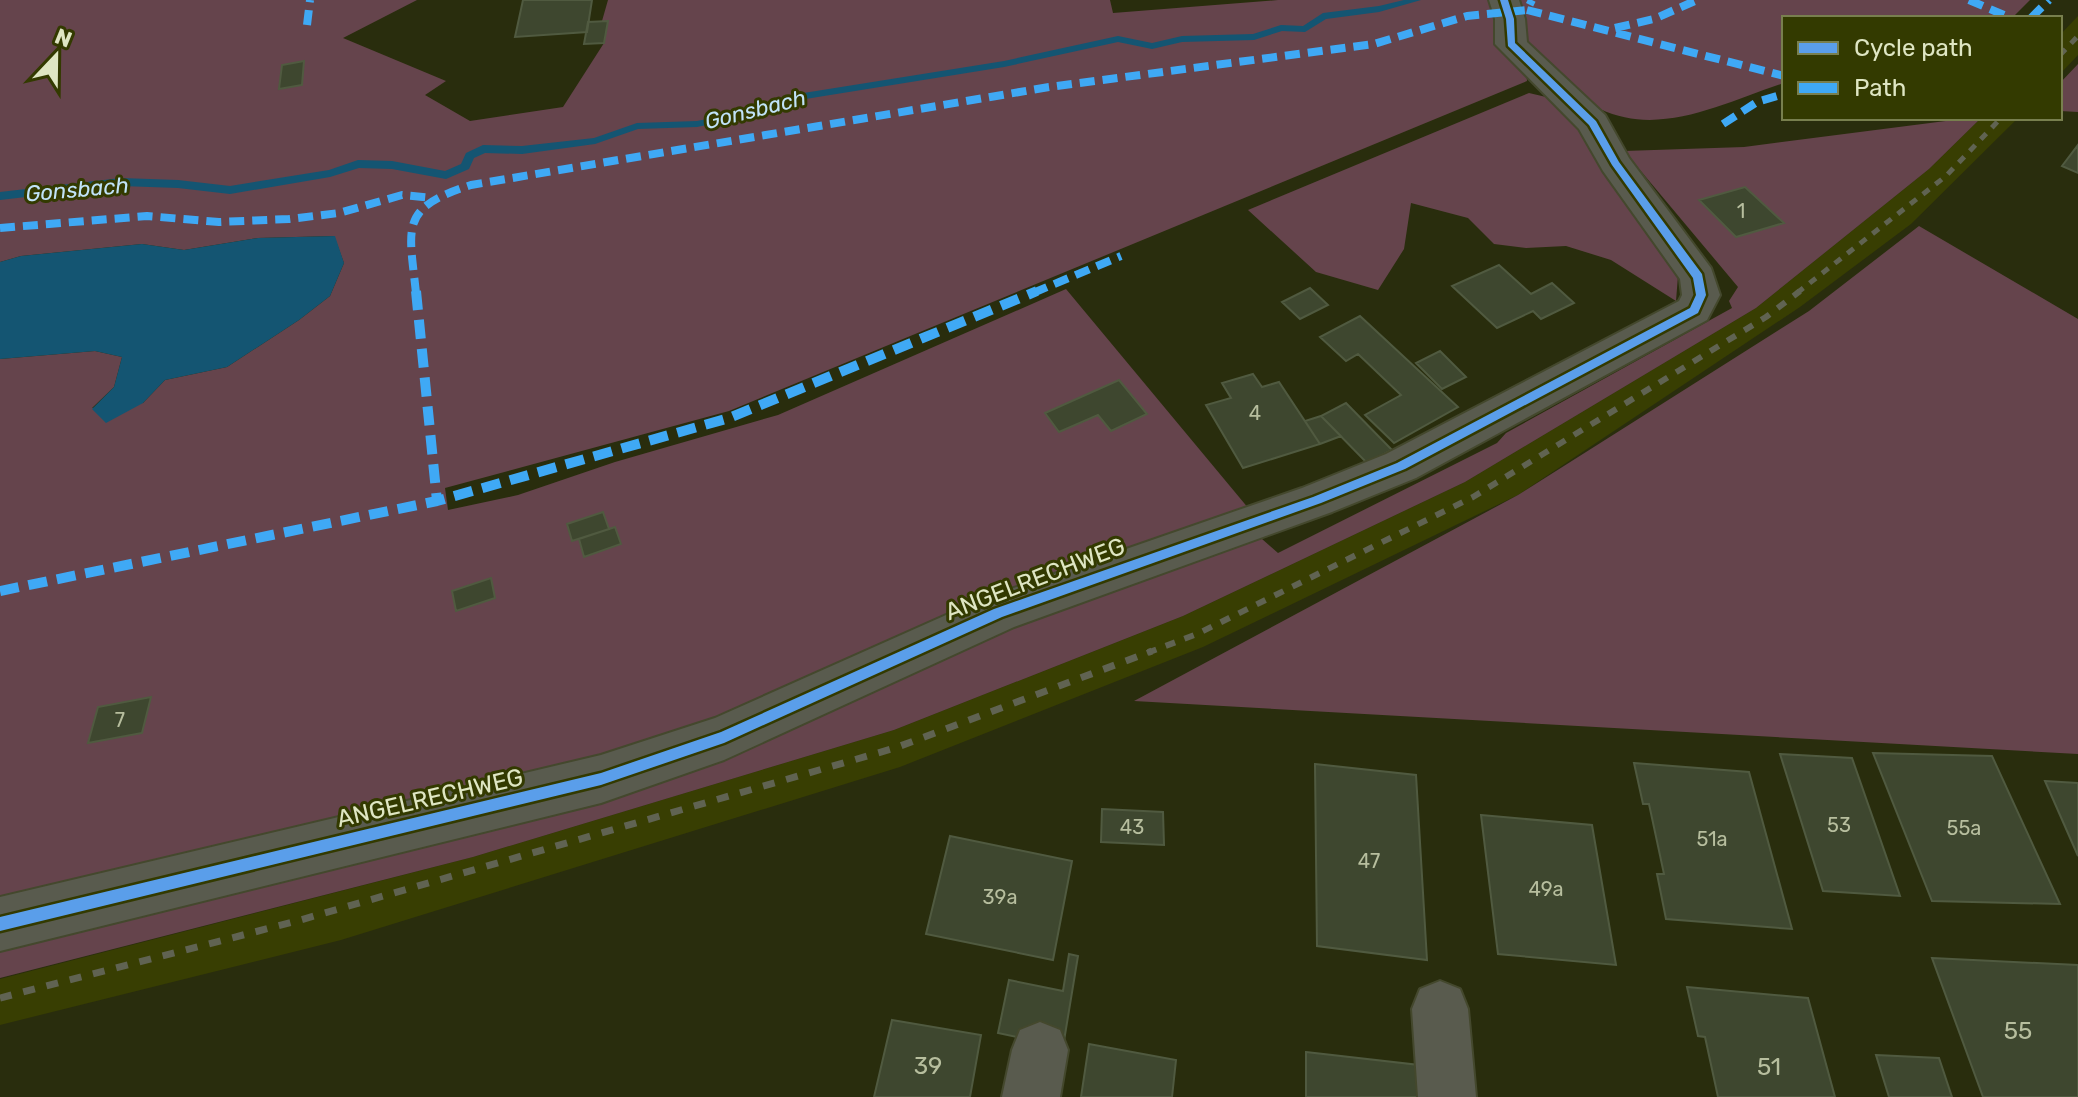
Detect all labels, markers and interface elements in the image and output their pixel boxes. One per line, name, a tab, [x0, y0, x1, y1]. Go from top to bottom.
north arrow	[16, 16, 96, 96]
legend	[1782, 16, 2062, 120]
text: N	[51, 22, 76, 53]
text: Cycle path	[1854, 34, 1973, 62]
text: Path	[1854, 74, 1906, 102]
water label: Gonsbach	[702, 84, 809, 135]
water label: Gonsbach	[24, 172, 130, 207]
house number: 1	[1737, 199, 1745, 223]
house number: 4	[1249, 401, 1261, 425]
street label: ANGELRECHWEG	[941, 532, 1129, 626]
house number: 7	[115, 708, 125, 732]
street label: ANGELRECHWEG	[334, 763, 526, 833]
house number: 53	[1827, 813, 1851, 837]
house number: 43	[1120, 815, 1144, 839]
house number: 55a	[1947, 816, 1981, 840]
house number: 51a	[1696, 827, 1728, 851]
house number: 47	[1358, 849, 1380, 873]
house number: 49a	[1528, 877, 1564, 901]
house number: 39a	[983, 885, 1017, 909]
house number: 55	[2004, 1017, 2032, 1045]
house number: 39	[914, 1052, 942, 1080]
house number: 51	[1757, 1053, 1781, 1081]

